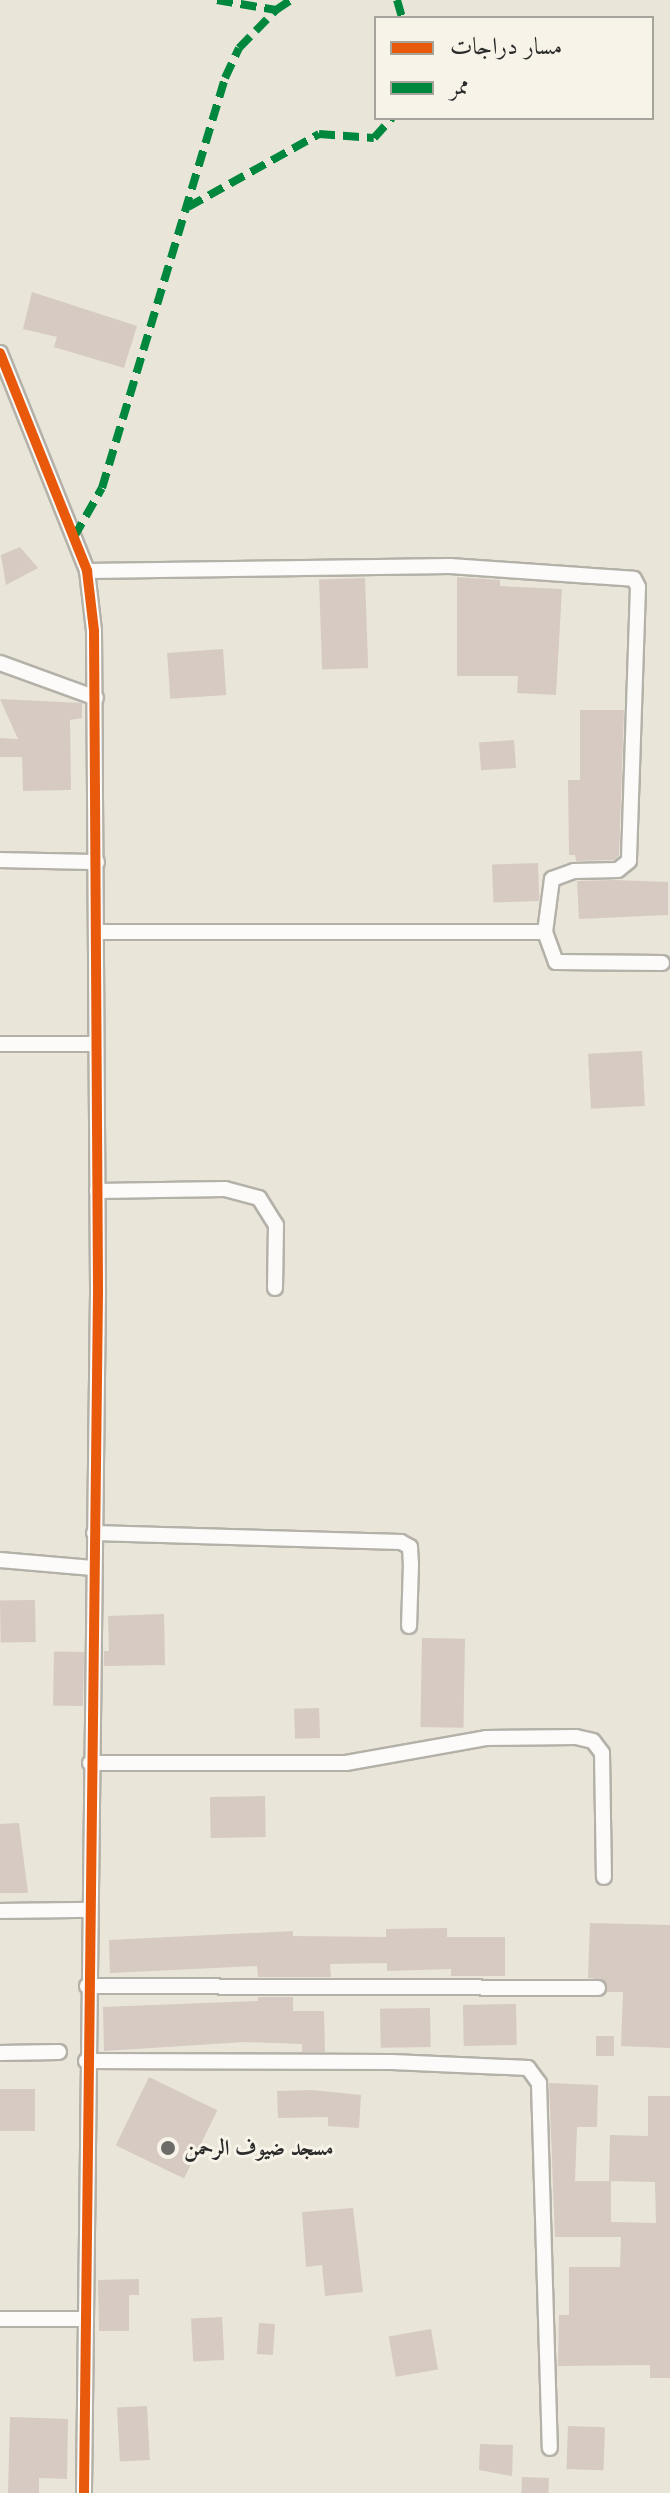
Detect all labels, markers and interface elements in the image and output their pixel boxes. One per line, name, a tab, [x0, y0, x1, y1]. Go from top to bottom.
legend	[374, 16, 654, 120]
text: مسار دراجات	[450, 31, 562, 60]
text: ممر	[450, 71, 469, 100]
place label: مسجد ضيوف الرحمن	[184, 2135, 334, 2161]
marker: مسجد ضيوف الرحمن	[159, 2139, 177, 2157]

